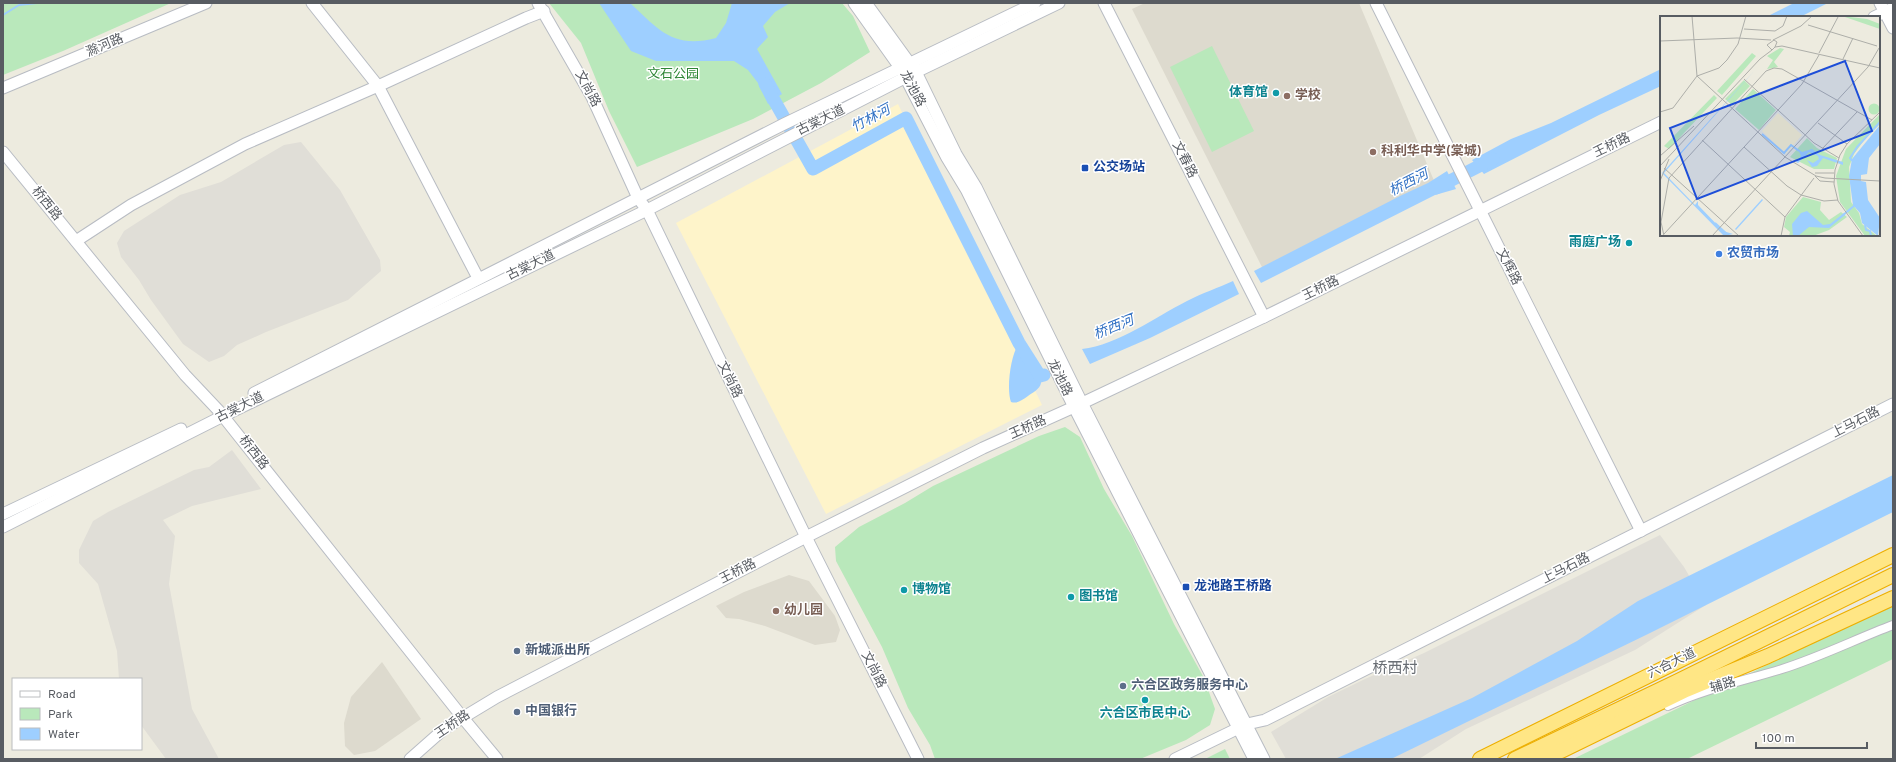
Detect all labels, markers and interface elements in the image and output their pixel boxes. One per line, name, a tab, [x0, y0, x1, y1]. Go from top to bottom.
inset map	[1660, 16, 1880, 236]
street label: 滁河路	[84, 31, 126, 61]
park label: 文石公园	[647, 66, 699, 83]
street label: 文尚路	[571, 68, 604, 110]
street label: 龙池路	[896, 68, 929, 110]
place label: 体育馆	[1229, 84, 1268, 101]
place label: 学校	[1295, 87, 1321, 104]
marker: 体育馆	[1271, 88, 1281, 98]
marker: 学校	[1282, 91, 1292, 101]
water label: 竹林河	[848, 100, 896, 136]
street label: 古棠大道	[794, 102, 848, 140]
street label: 王桥路	[1591, 130, 1633, 162]
street label: 文春路	[1168, 139, 1201, 181]
place label: 科利华中学(棠城)	[1381, 143, 1482, 160]
marker: 科利华中学(棠城)	[1368, 147, 1378, 157]
place label: 公交场站	[1093, 159, 1145, 176]
marker: 公交场站	[1080, 163, 1090, 173]
water label: 桥西河	[1386, 165, 1434, 200]
street label: 桥西路	[28, 184, 64, 224]
place label: 雨庭广场	[1569, 234, 1621, 251]
marker: 雨庭广场	[1624, 238, 1634, 248]
place label: 农贸市场	[1727, 245, 1779, 262]
street label: 文辉路	[1492, 246, 1525, 288]
street label: 古棠大道	[504, 247, 558, 285]
marker: 农贸市场	[1714, 249, 1724, 259]
street label: 王桥路	[1300, 273, 1342, 305]
water label: 桥西河	[1091, 311, 1139, 344]
street label: 龙池路	[1043, 357, 1076, 399]
street label: 文尚路	[713, 359, 746, 401]
street label: 古棠大道	[213, 389, 267, 427]
street label: 上马石路	[1829, 404, 1883, 442]
street label: 王桥路	[1007, 413, 1049, 443]
street label: 桥西路	[235, 433, 271, 473]
street label: 上马石路	[1539, 550, 1593, 588]
street label: 王桥路	[717, 556, 759, 588]
place label: 龙池路王桥路	[1194, 578, 1272, 595]
place label: 博物馆	[912, 581, 951, 598]
marker: 龙池路王桥路	[1181, 582, 1191, 592]
marker: 博物馆	[899, 585, 909, 595]
place label: 图书馆	[1079, 588, 1118, 605]
marker: 图书馆	[1066, 592, 1076, 602]
place label: 幼儿园	[784, 602, 823, 619]
marker: 幼儿园	[771, 606, 781, 616]
place label: 新城派出所	[525, 642, 590, 659]
street label: 六合大道	[1645, 645, 1699, 683]
marker: 新城派出所	[512, 646, 522, 656]
street label: 文尚路	[857, 649, 890, 691]
district label: 桥西村	[1372, 659, 1418, 679]
street label: 辅路	[1708, 675, 1738, 697]
place label: 六合区政务服务中心	[1131, 677, 1248, 694]
legend	[12, 678, 142, 750]
marker: 六合区政务服务中心	[1118, 681, 1128, 691]
text: Road	[48, 687, 76, 703]
marker: 六合区市民中心	[1140, 695, 1150, 705]
place label: 中国银行	[525, 703, 577, 720]
place label: 六合区市民中心	[1099, 705, 1191, 722]
text: Park	[48, 707, 73, 723]
street label: 王桥路	[432, 707, 474, 743]
marker: 中国银行	[512, 707, 522, 717]
scale bar	[1756, 724, 1867, 750]
text: Water	[48, 727, 80, 743]
text: 100 m	[1762, 731, 1795, 747]

